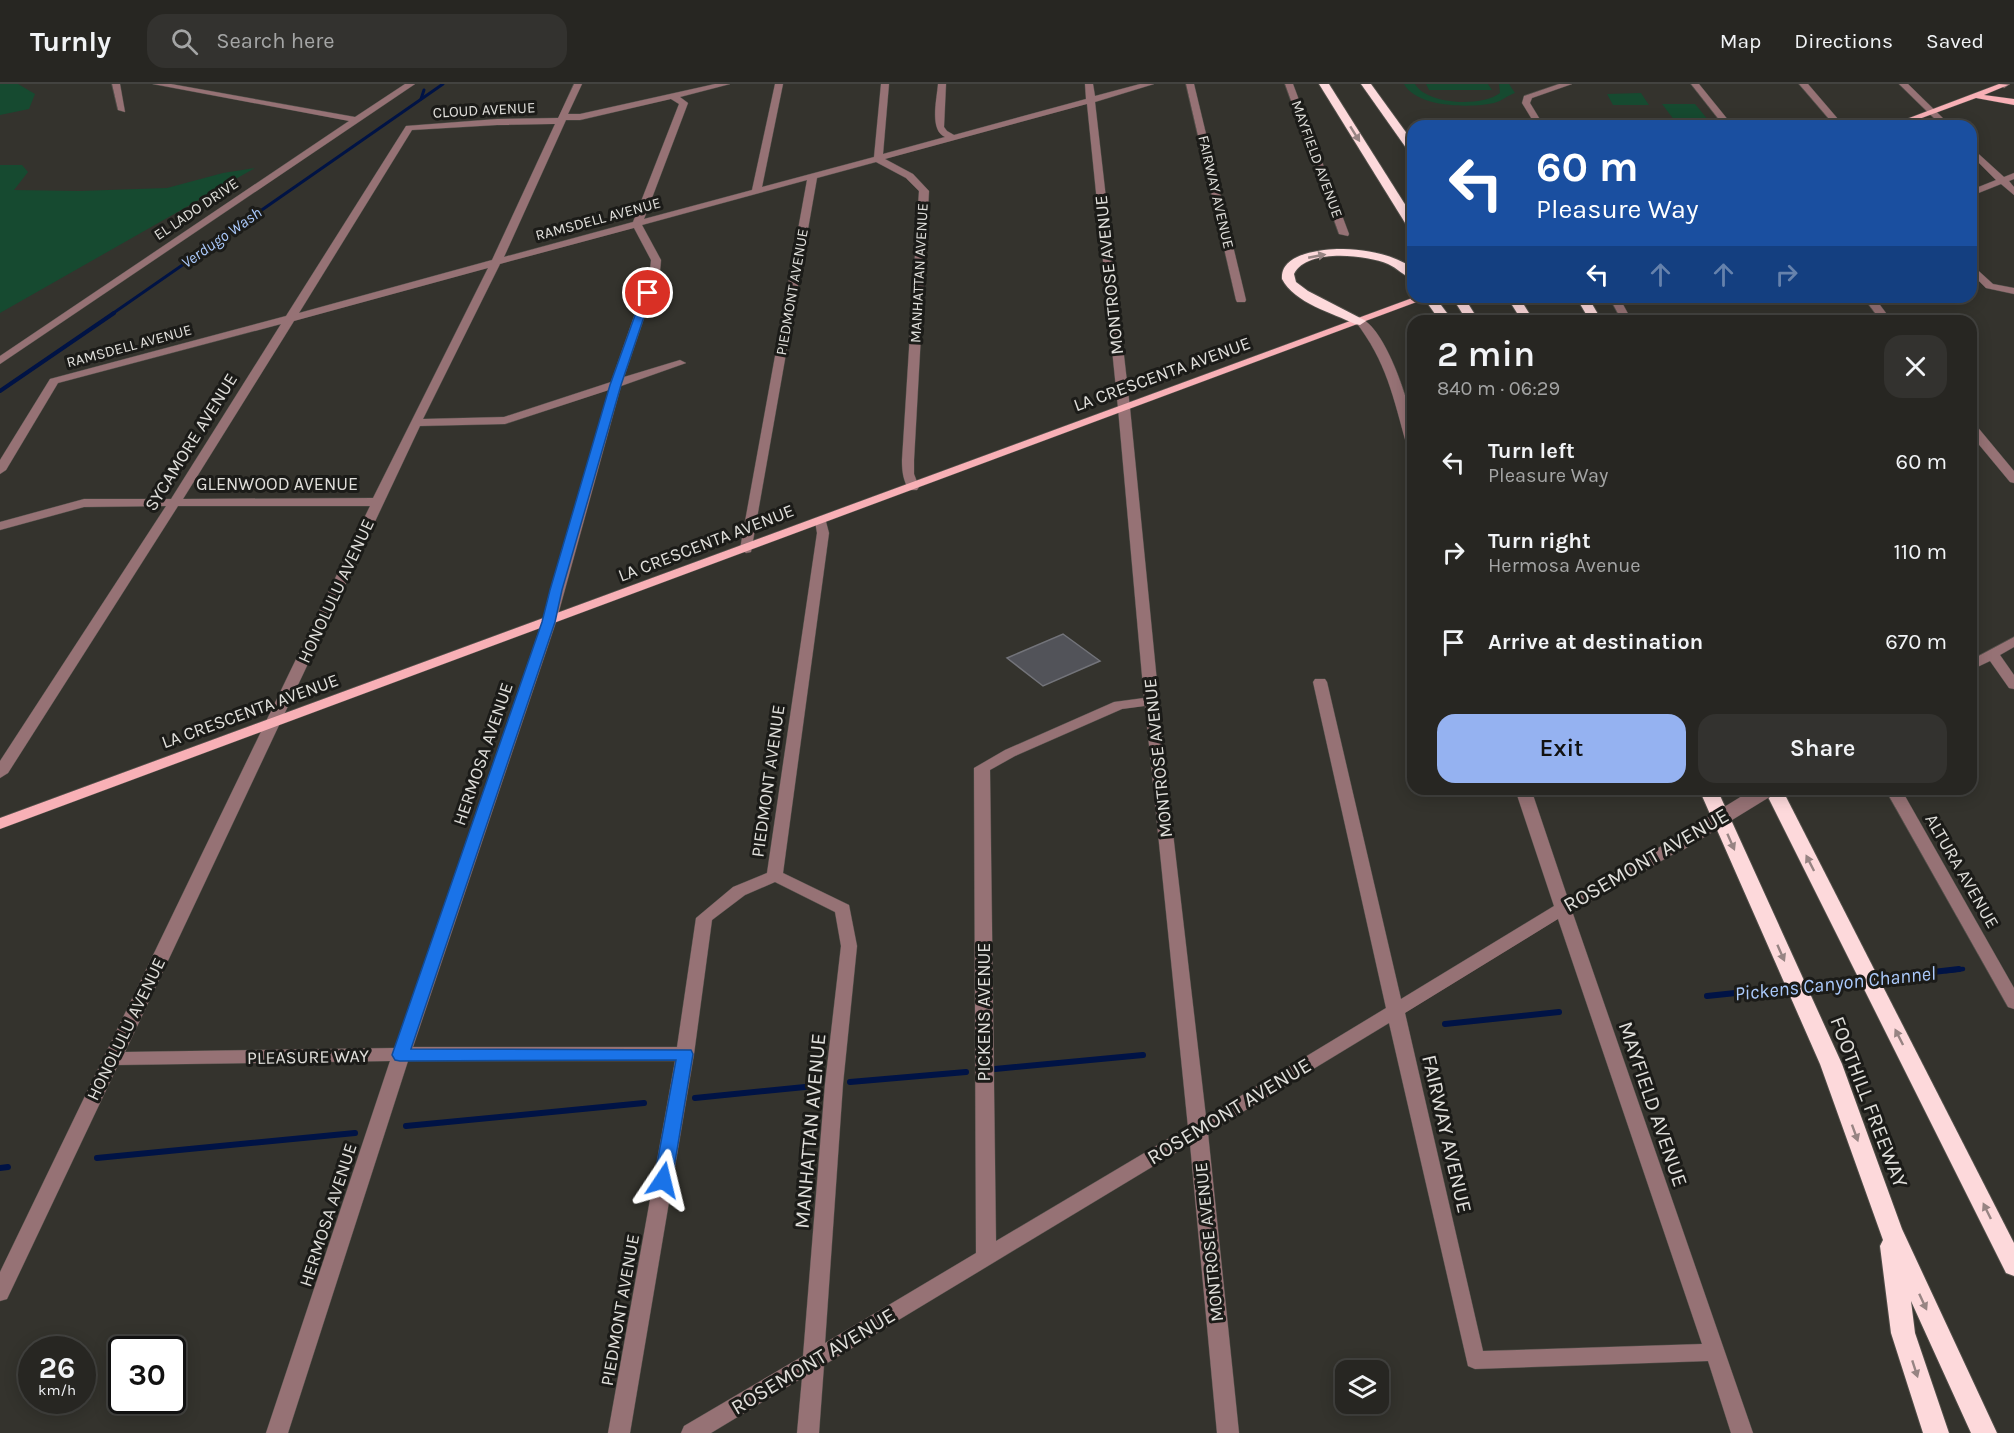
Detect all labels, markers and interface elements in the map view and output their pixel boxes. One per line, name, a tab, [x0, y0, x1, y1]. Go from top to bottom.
search box	[147, 14, 567, 68]
text: Turnly	[30, 25, 111, 58]
icon: search	[168, 25, 201, 58]
text: Search here	[216, 28, 335, 54]
text: Map	[1720, 29, 1761, 53]
text: Directions	[1794, 29, 1893, 53]
text: Saved	[1926, 29, 1984, 53]
street label: CLOUD AVENUE	[432, 98, 536, 122]
street label: MAYFIELD AVENUE	[1287, 98, 1347, 220]
one-way arrow	[1349, 125, 1360, 142]
street label: FAIRWAY AVENUE	[1194, 134, 1238, 250]
text: 60 m	[1536, 142, 1639, 192]
icon: left	[1437, 144, 1515, 222]
street label: EL LADO DRIVE	[150, 174, 242, 244]
text: Pleasure Way	[1536, 193, 1699, 225]
street label: RAMSDELL AVENUE	[533, 194, 663, 244]
street label: MONTROSE AVENUE	[1090, 194, 1128, 356]
water label: Verdugo Wash	[177, 203, 265, 272]
street label: MANHATTAN AVENUE	[906, 203, 932, 343]
street label: PIEDMONT AVENUE	[772, 227, 812, 357]
one-way arrow	[1308, 251, 1327, 260]
icon: left	[1581, 258, 1614, 291]
icon: ahead	[1644, 258, 1677, 291]
icon: ahead	[1707, 258, 1740, 291]
icon: right	[1770, 258, 1803, 291]
pin	[622, 267, 673, 318]
icon: arrive	[631, 276, 664, 309]
street label: RAMSDELL AVENUE	[64, 321, 194, 371]
street label: LA CRESCENTA AVENUE	[1071, 332, 1253, 416]
text: 2 min	[1437, 333, 1535, 375]
button: close	[1884, 335, 1947, 398]
street label: SYCAMORE AVENUE	[140, 369, 242, 515]
text: 840 m · 06:29	[1437, 377, 1560, 400]
text: Turn left	[1488, 438, 1575, 464]
icon: left	[1437, 446, 1470, 479]
text: 60 m	[1896, 449, 1947, 475]
text: Pleasure Way	[1488, 464, 1608, 487]
street label: GLENWOOD AVENUE	[196, 473, 358, 495]
street label: LA CRESCENTA AVENUE	[615, 499, 797, 587]
street label: HONOLULU AVENUE	[293, 515, 379, 667]
text: Turn right	[1488, 528, 1591, 554]
icon: right	[1437, 536, 1470, 569]
text: 110 m	[1894, 539, 1947, 565]
text: Hermosa Avenue	[1488, 554, 1641, 577]
icon: arrive	[1437, 626, 1470, 659]
text: Arrive at destination	[1488, 629, 1703, 655]
text: 670 m	[1885, 629, 1947, 655]
street label: LA CRESCENTA AVENUE	[159, 669, 341, 753]
street label: MONTROSE AVENUE	[1139, 677, 1177, 839]
street label: HERMOSA AVENUE	[448, 680, 518, 828]
street label: PIEDMONT AVENUE	[746, 703, 790, 859]
button: Exit	[1437, 714, 1686, 783]
button: Share	[1698, 714, 1947, 783]
street label: ROSEMONT AVENUE	[1559, 803, 1733, 917]
street label: ALTURA AVENUE	[1920, 810, 2004, 932]
one-way arrow	[1727, 834, 1736, 851]
one-way arrow	[1806, 855, 1815, 872]
street label: PICKENS AVENUE	[973, 943, 995, 1081]
one-way arrow	[1776, 944, 1785, 961]
street label: HONOLULU AVENUE	[82, 954, 170, 1104]
water label: Pickens Canyon Channel	[1733, 961, 1937, 1006]
street label: FOOTHILL FREEWAY	[1825, 1013, 1913, 1192]
street label: MAYFIELD AVENUE	[1613, 1018, 1693, 1190]
one-way arrow	[1894, 1029, 1904, 1046]
street label: MANHATTAN AVENUE	[790, 1032, 830, 1230]
street label: PLEASURE WAY	[247, 1045, 369, 1069]
street label: ROSEMONT AVENUE	[1143, 1053, 1315, 1169]
street label: FAIRWAY AVENUE	[1417, 1053, 1477, 1215]
one-way arrow	[1851, 1124, 1861, 1142]
street label: HERMOSA AVENUE	[294, 1140, 362, 1290]
position arrow	[631, 1148, 695, 1212]
street label: MONTROSE AVENUE	[1190, 1161, 1228, 1323]
one-way arrow	[1983, 1203, 1992, 1220]
street label: PIEDMONT AVENUE	[596, 1232, 644, 1388]
one-way arrow	[1919, 1293, 1928, 1310]
street label: ROSEMONT AVENUE	[727, 1303, 899, 1419]
speed limit sign: 30	[108, 1336, 186, 1414]
text: 26	[39, 1350, 75, 1386]
map controls	[1335, 1360, 1389, 1414]
button: layers	[1335, 1360, 1389, 1414]
one-way arrow	[1911, 1360, 1920, 1378]
text: km/h	[38, 1381, 76, 1399]

